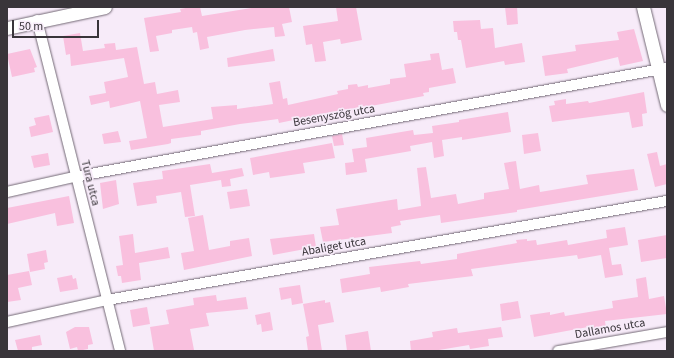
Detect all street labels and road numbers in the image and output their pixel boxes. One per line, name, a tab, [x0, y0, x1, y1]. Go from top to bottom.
street label: Besenyszög utca	[292, 102, 376, 130]
street label: Tura utca	[77, 159, 103, 207]
street label: Abaliget utca	[301, 234, 367, 260]
street label: Dallamos utca	[574, 316, 646, 342]

